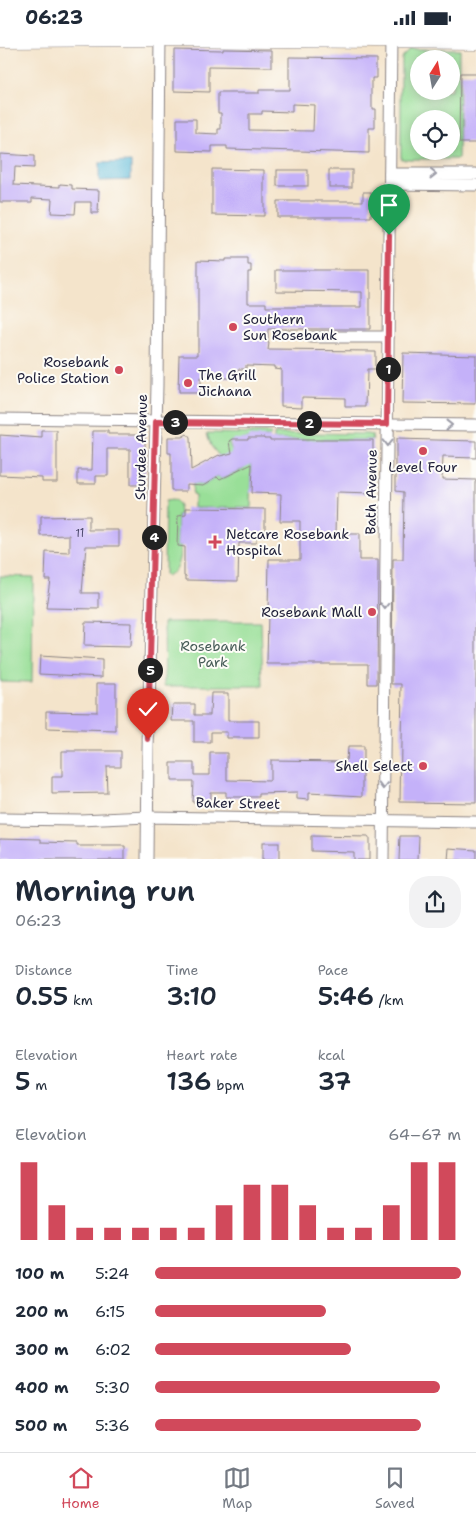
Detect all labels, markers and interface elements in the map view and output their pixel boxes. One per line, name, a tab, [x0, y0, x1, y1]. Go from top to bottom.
text: 06:23	[25, 5, 83, 30]
north arrow	[410, 50, 460, 100]
map controls	[410, 50, 460, 160]
button: locate	[410, 110, 460, 160]
one-way arrow	[430, 169, 437, 179]
pin	[368, 184, 410, 235]
icon: arrive	[375, 191, 403, 219]
place label: Southern Sun Rosebank	[243, 310, 337, 344]
marker: Southern Sun Rosebank	[227, 321, 239, 333]
place label: Rosebank Police Station	[17, 353, 109, 387]
pin: 1	[376, 357, 400, 381]
text: 1	[385, 360, 392, 378]
marker: Rosebank Police Station	[113, 364, 125, 376]
place label: The Grill Jichana	[198, 366, 257, 400]
marker: The Grill Jichana	[182, 377, 194, 389]
street label: Sturdee Avenue	[131, 394, 151, 500]
pin: 3	[162, 409, 188, 435]
pin: 2	[296, 411, 322, 435]
text: 3	[171, 413, 180, 431]
text: 2	[305, 414, 314, 432]
one-way arrow	[446, 420, 453, 430]
one-way arrow	[382, 440, 392, 447]
marker: Level Four	[417, 445, 429, 457]
street label: Bath Avenue	[361, 449, 381, 535]
place label: Level Four	[388, 458, 458, 476]
pin: 4	[142, 525, 166, 549]
place label: Netcare Rosebank Hospital	[226, 525, 349, 559]
house number: 11	[76, 526, 84, 541]
text: 4	[150, 528, 159, 546]
marker: Netcare Rosebank Hospital	[208, 535, 222, 549]
one-way arrow	[380, 602, 390, 610]
place label: Rosebank Mall	[261, 603, 363, 621]
marker: Rosebank Mall	[366, 606, 378, 618]
park label: Rosebank Park	[180, 637, 246, 671]
pin: 5	[138, 657, 162, 683]
text: 5	[146, 661, 155, 679]
pin	[127, 688, 169, 739]
icon: check	[134, 695, 162, 723]
place label: Shell Select	[336, 757, 413, 775]
marker: Shell Select	[417, 760, 429, 772]
one-way arrow	[378, 782, 389, 790]
street label: Baker Street	[196, 793, 280, 813]
text: Morning run	[15, 872, 195, 910]
button: share	[409, 876, 461, 928]
text: 06:23	[15, 910, 62, 931]
text: Distance	[15, 961, 72, 979]
text: Time	[166, 961, 198, 979]
text: Pace	[318, 961, 348, 979]
text: 0.55	[15, 979, 68, 1013]
text: 3:10	[166, 979, 217, 1013]
text: 5:46	[318, 979, 374, 1013]
text: km	[68, 991, 93, 1009]
text: /km	[374, 991, 404, 1009]
text: Elevation	[15, 1046, 78, 1064]
text: Heart rate	[166, 1046, 238, 1064]
text: kcal	[318, 1046, 345, 1064]
text: 5	[15, 1064, 31, 1098]
text: 136	[166, 1064, 211, 1098]
text: 37	[318, 1064, 351, 1098]
text: m	[31, 1076, 47, 1094]
text: bpm	[211, 1076, 244, 1094]
text: Elevation	[15, 1124, 87, 1145]
text: 64–67 m	[388, 1124, 461, 1145]
text: 100 m	[15, 1263, 64, 1284]
text: 5:24	[95, 1263, 129, 1284]
text: 200 m	[15, 1301, 68, 1322]
text: 6:15	[95, 1301, 125, 1322]
text: 300 m	[15, 1339, 69, 1360]
text: 6:02	[95, 1339, 131, 1360]
text: 400 m	[15, 1377, 69, 1398]
text: 5:30	[95, 1377, 130, 1398]
text: 500 m	[15, 1415, 67, 1436]
text: 5:36	[95, 1415, 130, 1436]
tab: Home	[61, 1464, 100, 1512]
tab: Map	[222, 1464, 252, 1512]
tab: Saved	[375, 1464, 415, 1512]

